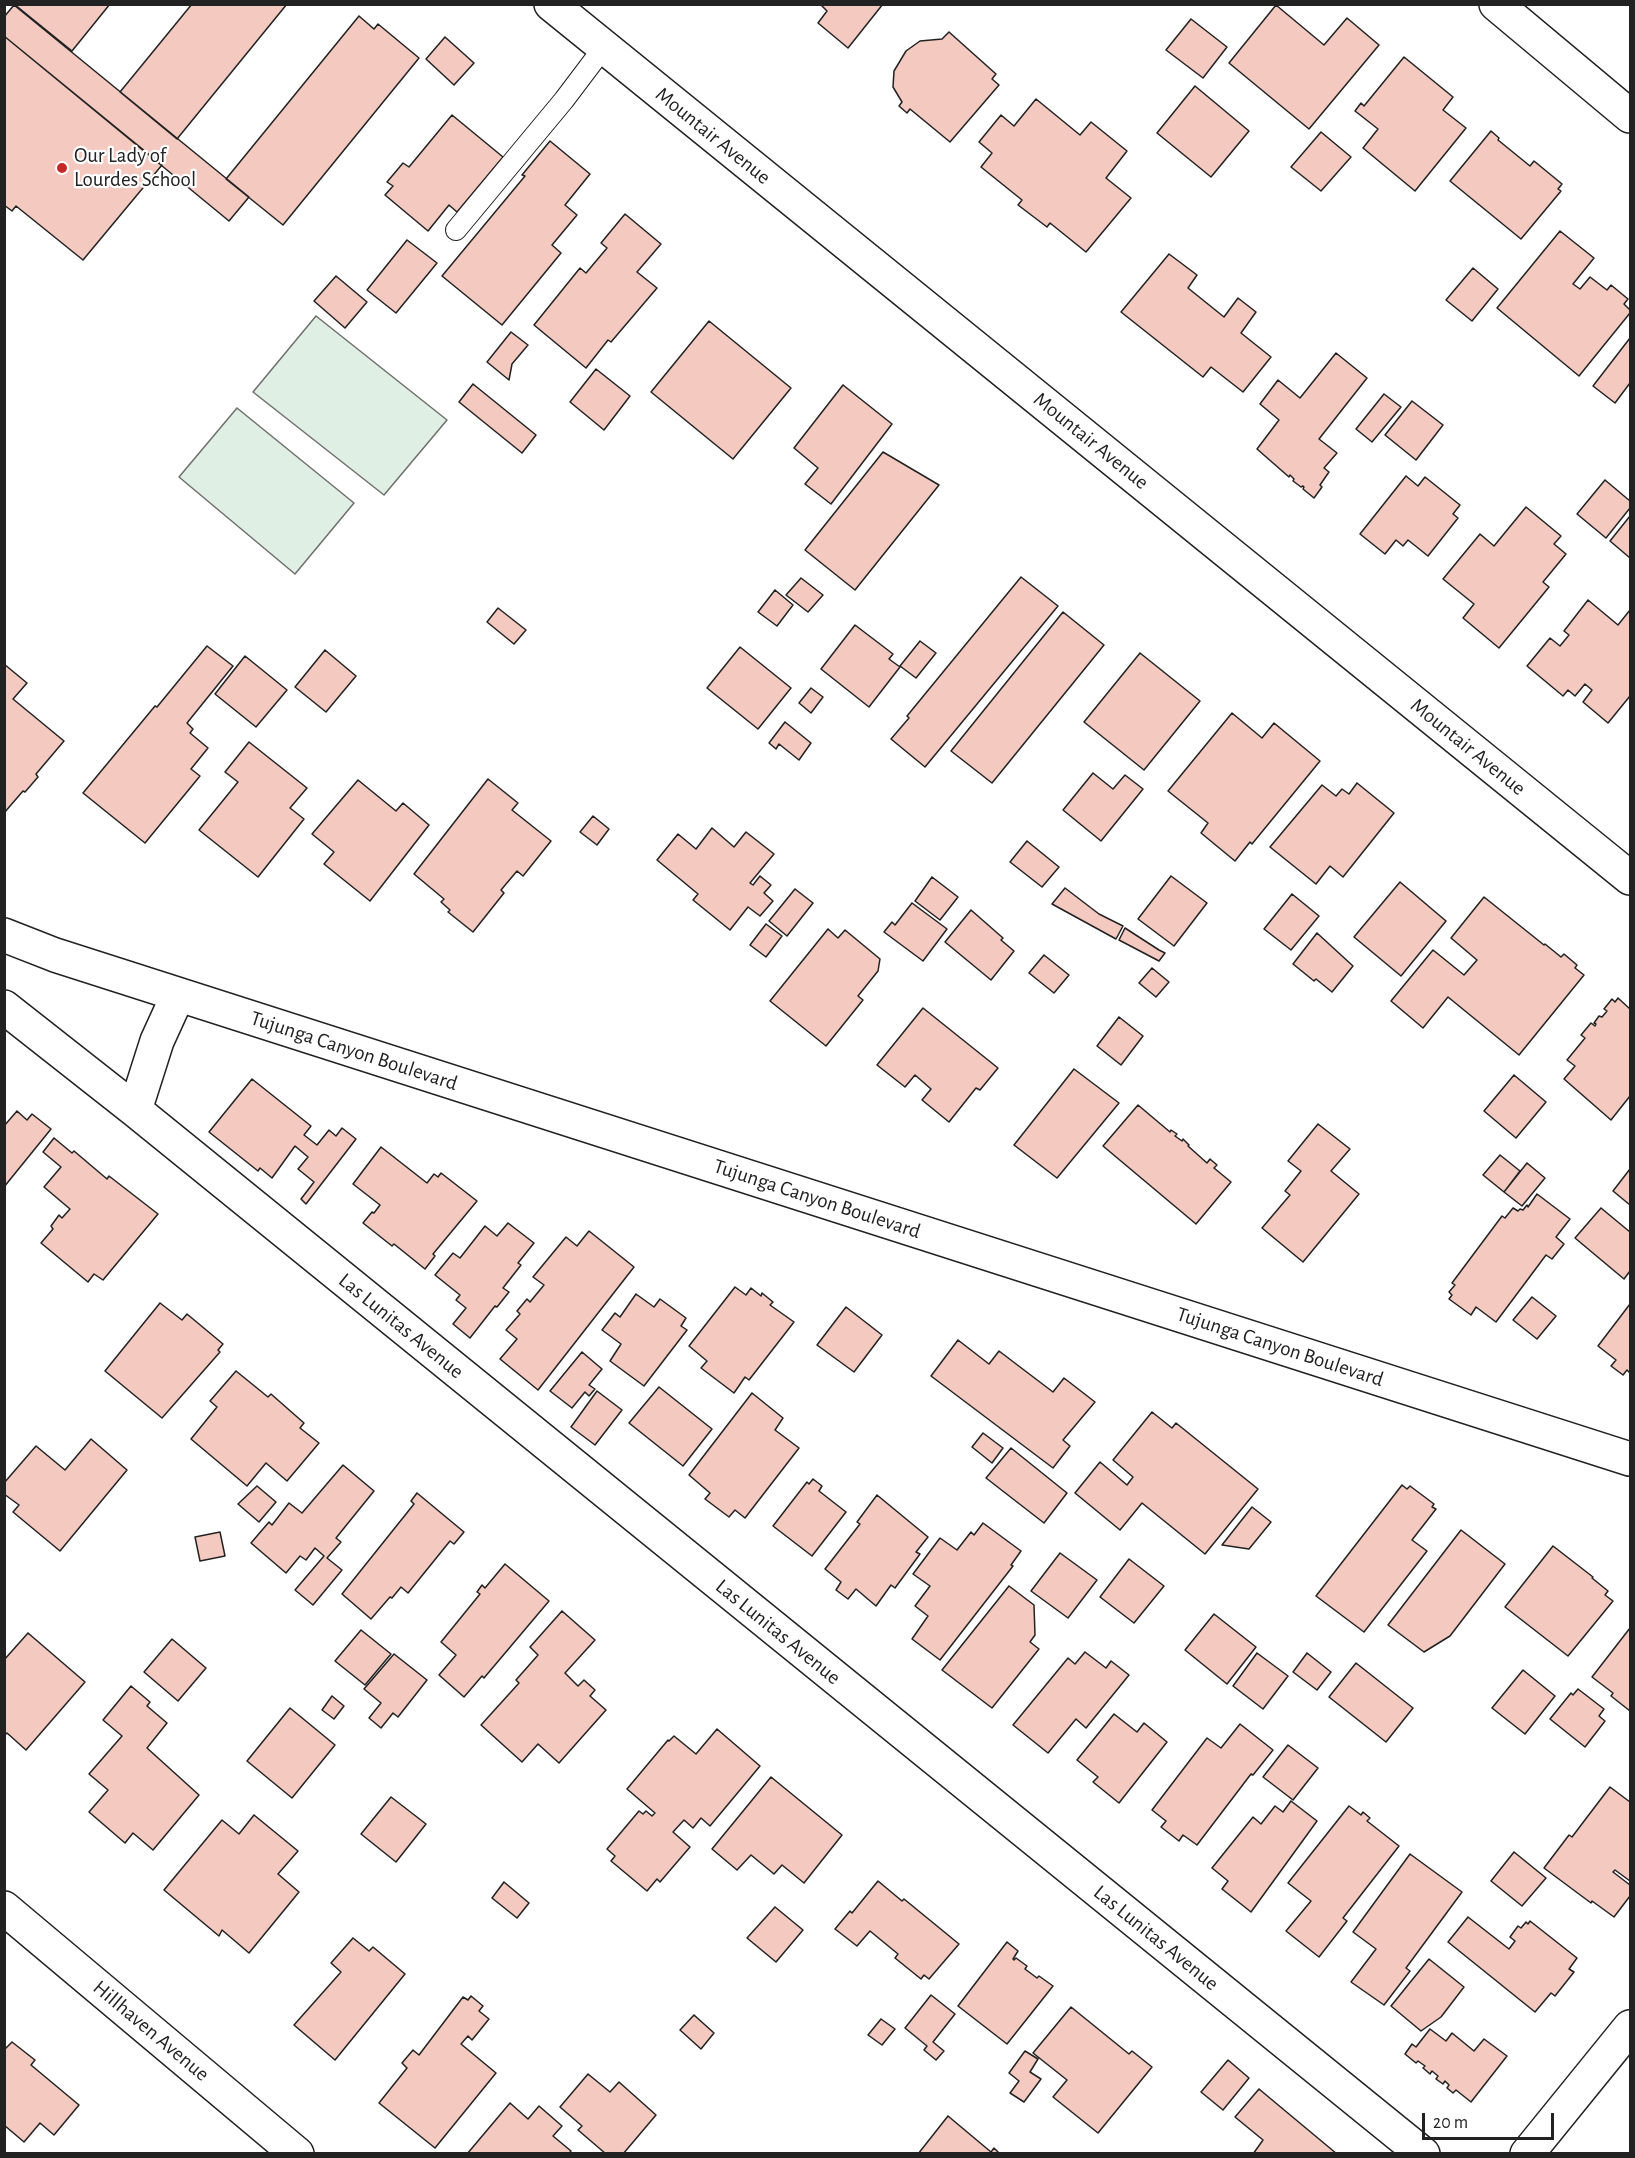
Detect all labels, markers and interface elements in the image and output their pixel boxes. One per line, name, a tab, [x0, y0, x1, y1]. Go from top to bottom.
street label: Mountair Avenue	[650, 82, 776, 190]
place label: Our Lady of Lourdes School	[74, 143, 196, 193]
marker: Our Lady of Lourdes School	[55, 161, 69, 175]
street label: Mountair Avenue	[1028, 387, 1154, 495]
street label: Mountair Avenue	[1405, 693, 1531, 801]
street label: Tujunga Canyon Boulevard	[247, 1006, 461, 1096]
street label: Tujunga Canyon Boulevard	[710, 1154, 924, 1244]
street label: Las Lunitas Avenue	[333, 1268, 469, 1384]
street label: Tujunga Canyon Boulevard	[1173, 1302, 1387, 1392]
street label: Las Lunitas Avenue	[710, 1574, 846, 1690]
street label: Las Lunitas Avenue	[1088, 1880, 1224, 1996]
street label: Hillhaven Avenue	[88, 1975, 214, 2087]
scale bar	[1425, 2101, 1557, 2139]
text: 20 m	[1433, 2114, 1468, 2132]

